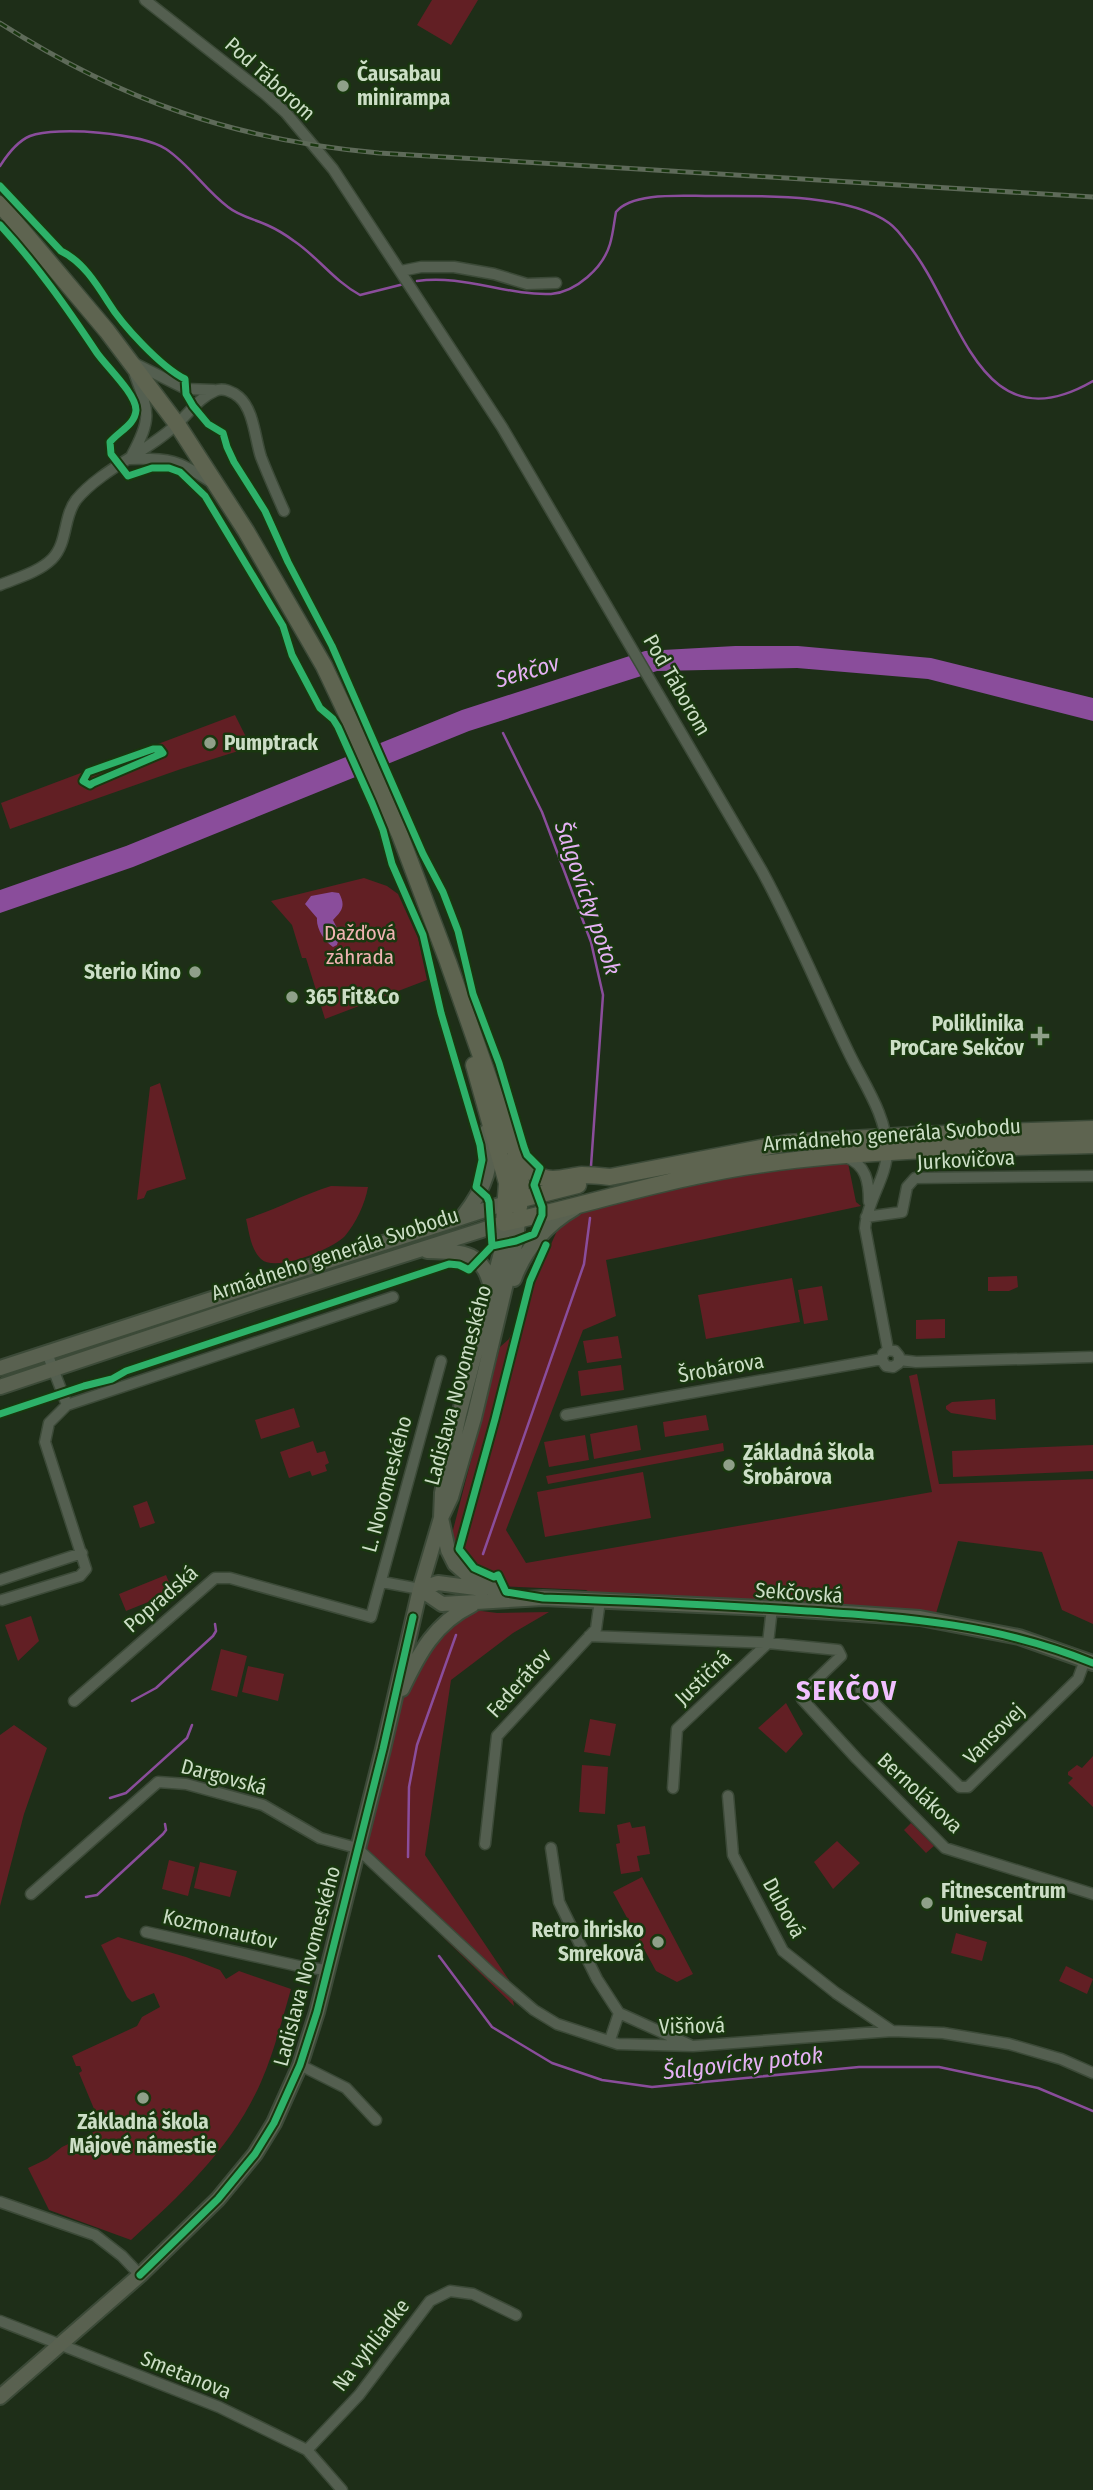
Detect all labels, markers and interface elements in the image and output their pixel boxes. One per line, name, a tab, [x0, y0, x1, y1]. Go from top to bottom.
street label: Pod Táborom	[219, 32, 321, 126]
place label: Čausabau minirampa	[357, 59, 450, 111]
marker: Čausabau minirampa	[335, 78, 351, 94]
street label: Pod Táborom	[638, 630, 716, 740]
water label: Sekčov	[491, 648, 563, 694]
place label: Pumptrack	[224, 730, 318, 756]
marker: Pumptrack	[202, 735, 218, 751]
water label: Šalgovícky potok	[548, 816, 628, 978]
park label: Dažďová záhrada	[324, 920, 396, 970]
place label: Sterio Kino	[84, 959, 181, 985]
marker: Sterio Kino	[187, 964, 203, 980]
place label: 365 Fit&Co	[305, 984, 399, 1010]
marker: 365 Fit&Co	[284, 989, 300, 1005]
place label: Poliklinika ProCare Sekčov	[890, 1011, 1024, 1061]
marker: Poliklinika ProCare Sekčov	[1030, 1026, 1050, 1046]
street label: Armádneho generála Svobodu	[762, 1113, 1022, 1157]
street label: Jurkovičova	[916, 1144, 1016, 1176]
street label: Armádneho generála Svobodu	[208, 1202, 462, 1306]
street label: Ladislava Novomeského	[419, 1282, 497, 1488]
street label: Šrobárova	[676, 1348, 766, 1388]
street label: L. Novomeského	[356, 1413, 418, 1555]
place label: Základná škola Šrobárova	[743, 1440, 874, 1490]
marker: Základná škola Šrobárova	[721, 1457, 737, 1473]
street label: Popradská	[119, 1560, 203, 1638]
street label: Sekčovská	[754, 1577, 844, 1609]
street label: Federátov	[481, 1642, 557, 1723]
street label: Justičná	[669, 1645, 737, 1711]
district label: SEKČOV	[796, 1673, 898, 1707]
street label: Vansovej	[958, 1698, 1030, 1770]
street label: Bernolákova	[872, 1747, 968, 1839]
street label: Dargovská	[178, 1753, 270, 1801]
street label: Ladislava Novomeského	[268, 1863, 346, 2069]
street label: Dubová	[757, 1873, 811, 1943]
place label: Fitnescentrum Universal	[941, 1878, 1066, 1928]
marker: Fitnescentrum Universal	[919, 1895, 935, 1911]
street label: Kozmonautov	[160, 1903, 280, 1955]
place label: Retro ihrisko Smreková	[531, 1917, 644, 1967]
marker: Retro ihrisko Smreková	[650, 1934, 666, 1950]
street label: Višňová	[659, 2012, 725, 2040]
water label: Šalgovícky potok	[661, 2040, 824, 2085]
marker: Základná škola Májové námestie	[135, 2090, 151, 2106]
place label: Základná škola Májové námestie	[69, 2109, 217, 2159]
street label: Na vyhliadke	[327, 2294, 415, 2396]
street label: Smetanova	[137, 2345, 235, 2405]

